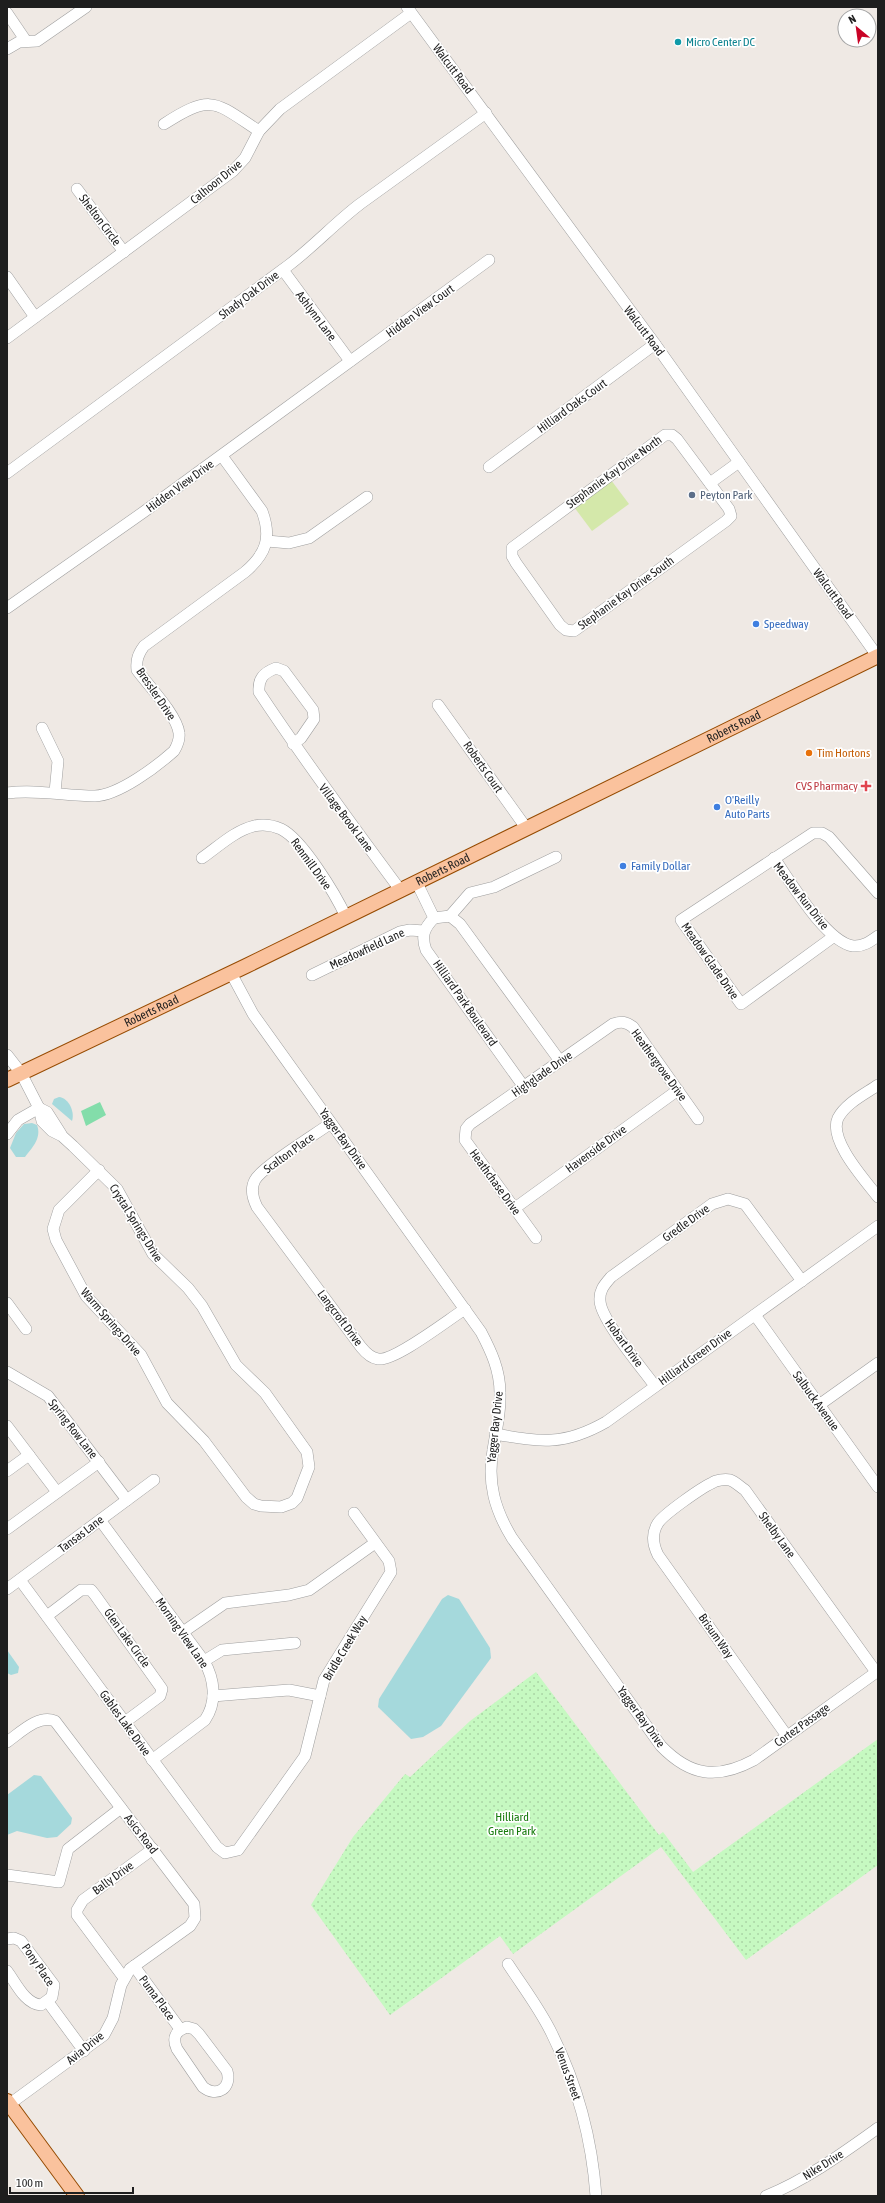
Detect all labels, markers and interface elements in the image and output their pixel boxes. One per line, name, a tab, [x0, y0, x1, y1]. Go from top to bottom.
north arrow	[837, 8, 877, 48]
text: N	[846, 12, 858, 26]
place label: Micro Center DC	[686, 35, 755, 49]
marker: Micro Center DC	[673, 37, 683, 47]
street label: Walcutt Road	[430, 41, 476, 97]
street label: Calhoon Drive	[187, 157, 245, 207]
street label: Shelton Circle	[76, 192, 124, 248]
street label: Shady Oak Drive	[216, 268, 282, 322]
street label: Hidden View Court	[383, 281, 457, 340]
street label: Ashlynn Lane	[293, 288, 339, 344]
street label: Walcutt Road	[621, 303, 667, 359]
street label: Hilliard Oaks Court	[534, 376, 610, 436]
street label: Stephanie Kay Drive North	[563, 433, 665, 511]
street label: Hidden View Drive	[143, 457, 217, 515]
place label: Peyton Park	[700, 488, 753, 502]
marker: Peyton Park	[687, 490, 697, 500]
street label: Stephanie Kay Drive South	[575, 554, 677, 632]
street label: Walcutt Road	[810, 566, 856, 622]
place label: Speedway	[764, 617, 809, 631]
marker: Speedway	[751, 619, 761, 629]
street label: Bressler Drive	[133, 665, 179, 723]
street label: Roberts Road	[704, 708, 763, 746]
street label: Roberts Court	[460, 739, 506, 796]
place label: Tim Hortons	[817, 746, 870, 760]
marker: Tim Hortons	[804, 748, 814, 758]
place label: CVS Pharmacy	[796, 779, 858, 793]
street label: Village Brook Lane	[316, 781, 376, 855]
marker: CVS Pharmacy	[861, 781, 871, 791]
place label: O'Reilly Auto Parts	[725, 793, 770, 821]
marker: O'Reilly Auto Parts	[712, 802, 722, 812]
street label: Renmill Drive	[288, 836, 334, 892]
street label: Roberts Road	[413, 850, 472, 889]
place label: Family Dollar	[631, 859, 691, 873]
street label: Meadow Run Drive	[770, 860, 832, 932]
marker: Family Dollar	[618, 861, 628, 871]
street label: Meadow Glade Drive	[678, 920, 742, 1002]
street label: Meadowfield Lane	[327, 926, 407, 972]
street label: Hilliard Park Boulevard	[430, 957, 500, 1049]
street label: Roberts Road	[122, 992, 181, 1030]
street label: Heathergrove Drive	[628, 1026, 690, 1104]
street label: Highglade Drive	[509, 1048, 575, 1100]
street label: Yagger Bay Drive	[316, 1106, 370, 1172]
street label: Havenside Drive	[563, 1122, 629, 1176]
street label: Scalton Place	[261, 1130, 317, 1176]
street label: Heathchase Drive	[466, 1146, 524, 1218]
street label: Crystal Springs Drive	[106, 1181, 166, 1265]
street label: Gredle Drive	[660, 1201, 712, 1245]
street label: Warm Springs Drive	[78, 1285, 144, 1359]
street label: Langcroft Drive	[314, 1287, 366, 1349]
street label: Hobart Drive	[602, 1316, 646, 1370]
street label: Hilliard Green Drive	[656, 1326, 734, 1388]
street label: Salbuck Avenue	[790, 1369, 842, 1433]
street label: Yagger Bay Drive	[484, 1391, 506, 1463]
street label: Spring Row Lane	[45, 1397, 101, 1461]
street label: Shelby Lane	[756, 1509, 798, 1561]
street label: Tansas Lane	[56, 1512, 106, 1556]
street label: Morning View Lane	[153, 1595, 211, 1671]
street label: Glen Lake Circle	[101, 1606, 153, 1670]
street label: Brisum Way	[696, 1611, 736, 1661]
street label: Bridle Creek Way	[320, 1613, 370, 1683]
street label: Yagger Bay Drive	[614, 1684, 668, 1750]
street label: Gables Lake Drive	[97, 1687, 153, 1759]
street label: Cortez Passage	[772, 1700, 832, 1750]
park label: Hilliard Green Park	[488, 1810, 537, 1838]
street label: Asics Road	[121, 1812, 161, 1856]
street label: Bally Drive	[90, 1858, 136, 1898]
street label: Pony Place	[19, 1941, 57, 1989]
street label: Puma Place	[136, 1973, 178, 2023]
street label: Avia Drive	[63, 2029, 107, 2067]
street label: Venus Street	[552, 2046, 584, 2103]
street label: Nike Drive	[800, 2147, 846, 2183]
scale bar	[10, 2169, 133, 2195]
text: 100 m	[16, 2176, 43, 2190]

